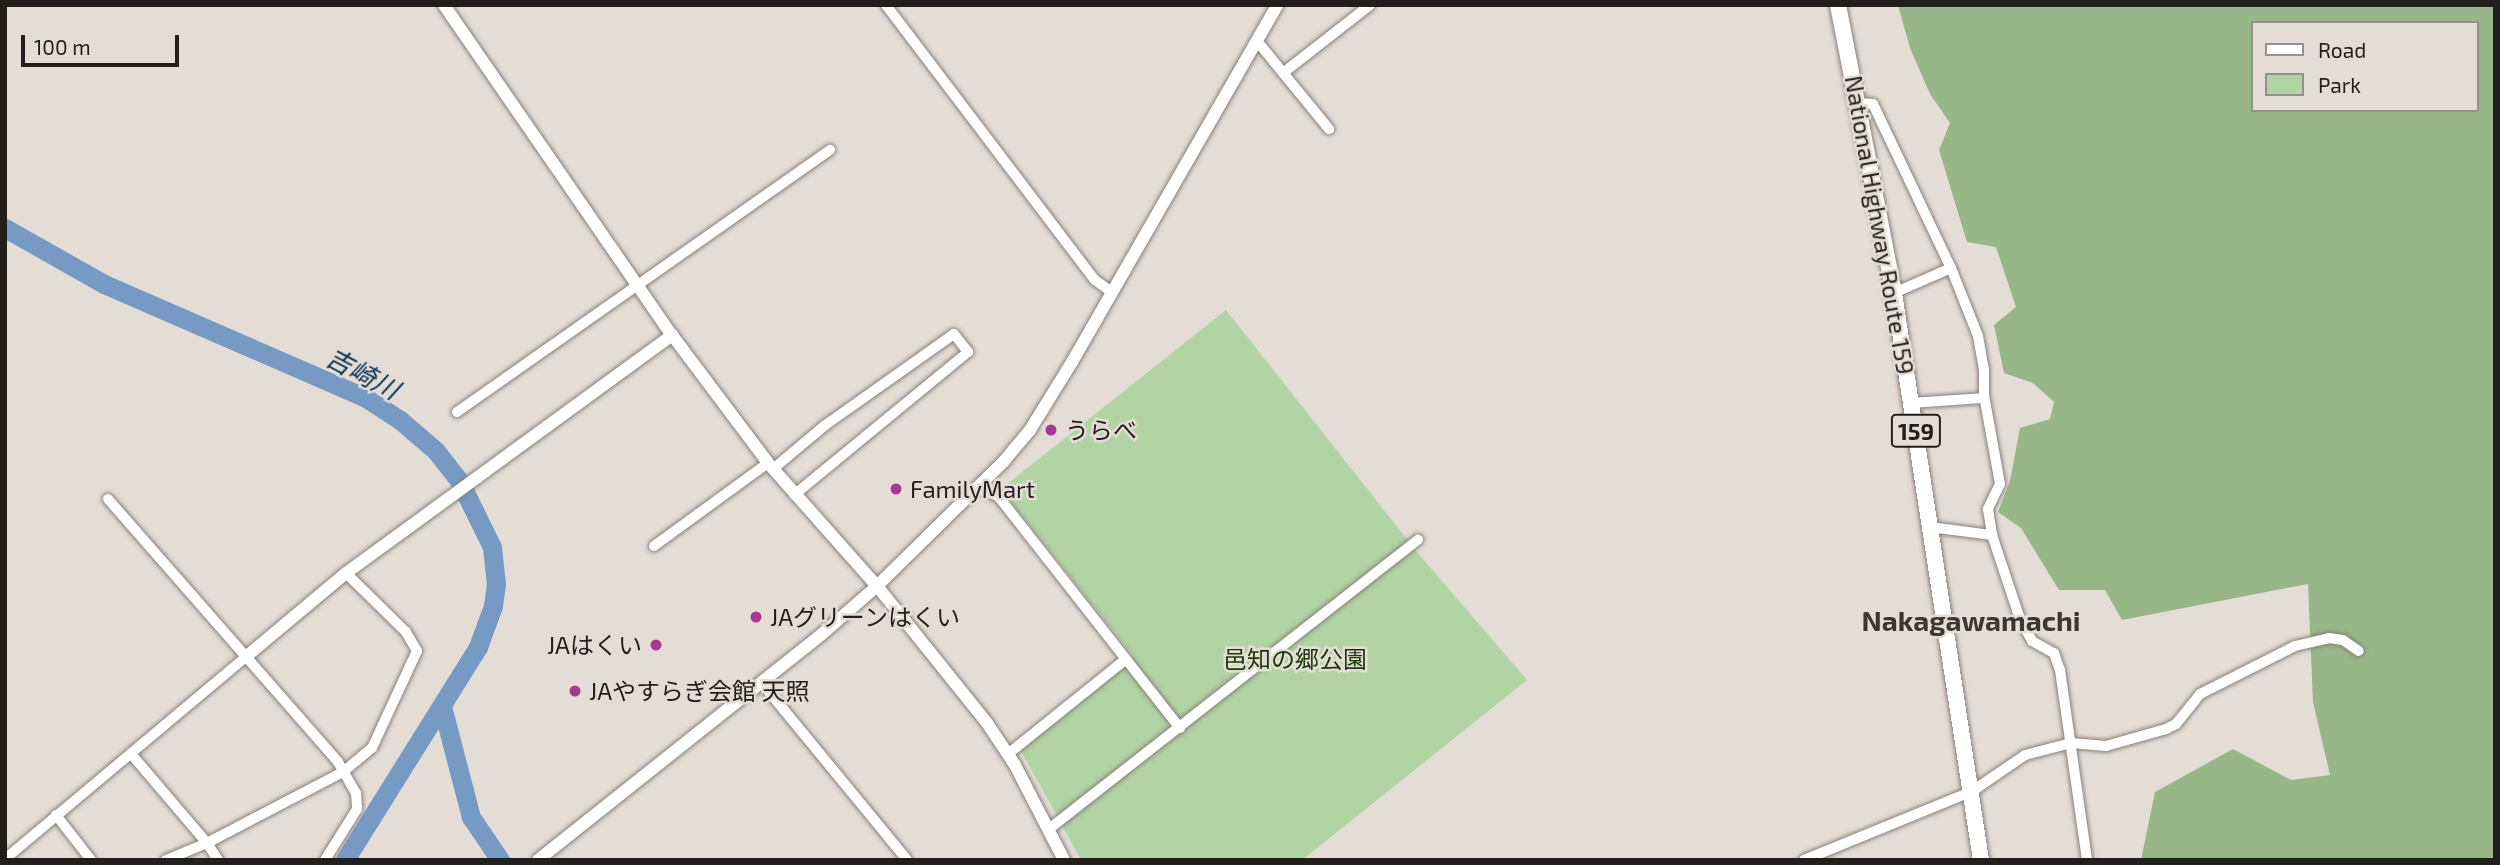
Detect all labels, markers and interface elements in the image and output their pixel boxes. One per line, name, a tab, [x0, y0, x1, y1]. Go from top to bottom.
scale bar	[24, 21, 182, 65]
legend	[2252, 21, 2479, 112]
text: 100 m	[34, 34, 91, 59]
text: Road	[2318, 37, 2366, 62]
text: Park	[2318, 72, 2361, 97]
street label: National Highway Route 159	[1839, 73, 1921, 377]
water label: 吉崎川	[321, 341, 405, 405]
road number: 159	[1890, 412, 1942, 450]
place label: うらべ	[1065, 416, 1137, 444]
marker: うらべ	[1043, 422, 1059, 438]
place label: FamilyMart	[910, 475, 1035, 503]
marker: FamilyMart	[888, 481, 904, 497]
place label: JAグリーンはくい	[770, 603, 961, 631]
district label: Nakagawamachi	[1862, 603, 2080, 637]
marker: JAグリーンはくい	[748, 609, 764, 625]
place label: JAはくい	[547, 631, 642, 659]
marker: JAはくい	[648, 637, 664, 653]
park label: 邑知の郷公園	[1223, 645, 1367, 673]
place label: JAやすらぎ会館 天照	[589, 677, 809, 705]
marker: JAやすらぎ会館 天照	[567, 683, 583, 699]

